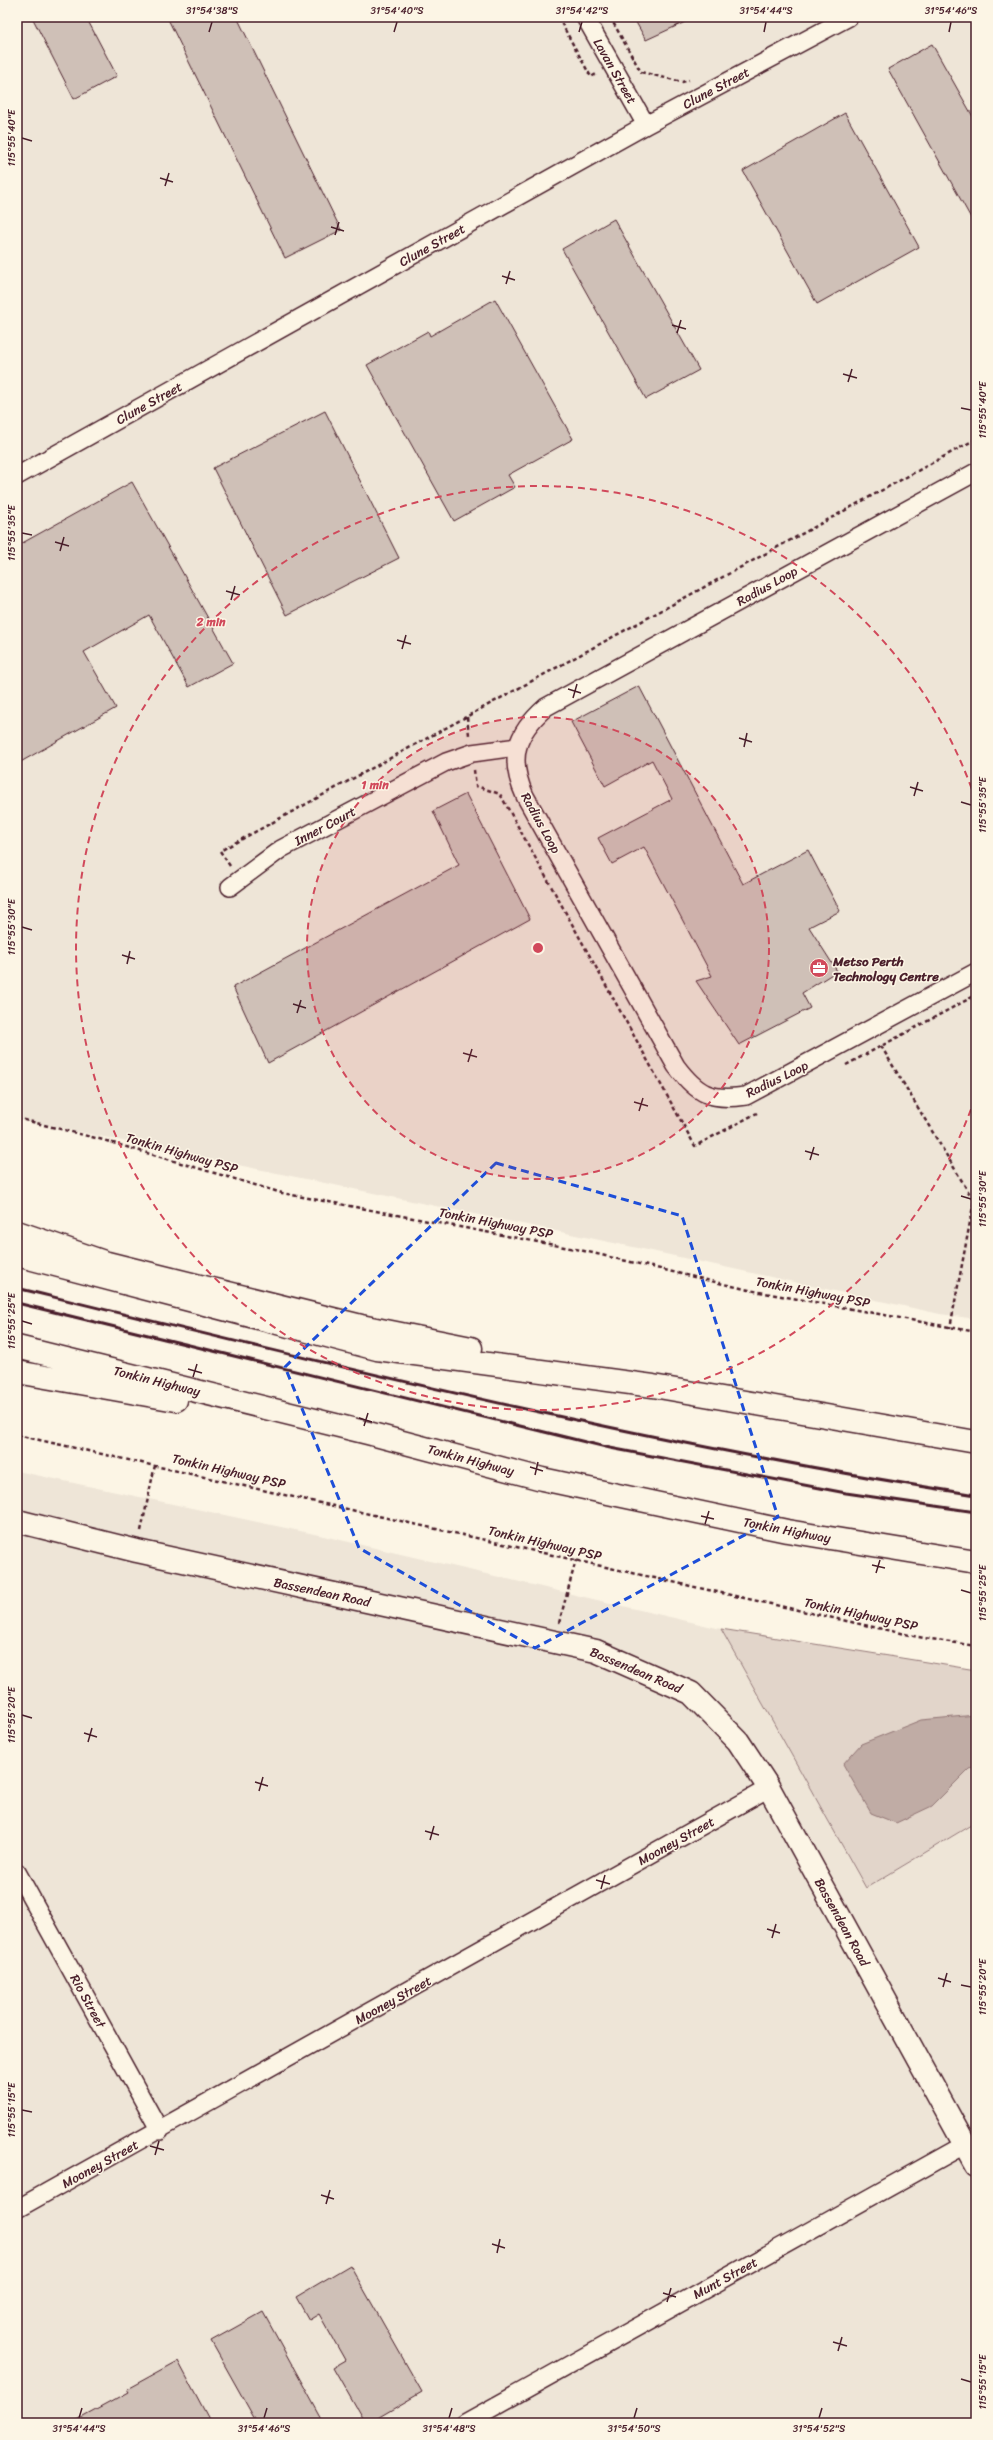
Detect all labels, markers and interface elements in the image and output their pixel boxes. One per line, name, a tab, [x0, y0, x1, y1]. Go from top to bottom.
text: 31°54'38"S	[186, 2, 239, 20]
text: 31°54'40"S	[370, 2, 424, 20]
text: 31°54'42"S	[556, 2, 609, 20]
text: 31°54'44"S	[739, 2, 793, 20]
text: 31°54'46"S	[925, 2, 978, 20]
street label: Lavan Street	[587, 34, 643, 109]
street label: Clune Street	[678, 61, 754, 115]
text: 115°55'40"E	[3, 108, 21, 167]
street label: Clune Street	[394, 217, 470, 273]
street label: Clune Street	[111, 375, 187, 431]
text: 115°55'40"E	[974, 380, 992, 439]
text: 115°55'35"E	[3, 503, 21, 561]
street label: Radius Loop	[732, 560, 802, 612]
text: 2 min	[195, 611, 226, 633]
text: 1 min	[361, 774, 389, 796]
text: 115°55'35"E	[974, 775, 992, 833]
street label: Radius Loop	[515, 788, 567, 858]
street label: Inner Court	[289, 800, 360, 852]
text: 115°55'30"E	[3, 897, 21, 955]
centre of rings	[531, 941, 545, 955]
place label: Metso Perth Technology Centre	[832, 950, 939, 988]
office icon: Metso Perth Technology Centre	[808, 957, 830, 979]
street label: Radius Loop	[742, 1054, 812, 1104]
street label: Tonkin Highway PSP	[123, 1126, 241, 1180]
text: 115°55'30"E	[974, 1169, 992, 1227]
street label: Tonkin Highway PSP	[437, 1201, 556, 1245]
street label: Tonkin Highway PSP	[754, 1270, 873, 1314]
text: 115°55'25"E	[3, 1291, 21, 1349]
street label: Tonkin Highway	[111, 1359, 203, 1403]
street label: Tonkin Highway	[425, 1437, 517, 1483]
street label: Tonkin Highway PSP	[170, 1447, 289, 1495]
street label: Tonkin Highway	[741, 1510, 833, 1550]
street label: Tonkin Highway PSP	[486, 1519, 605, 1567]
text: 115°55'25"E	[974, 1563, 992, 1621]
street label: Bassendean Road	[272, 1571, 374, 1614]
street label: Tonkin Highway PSP	[802, 1591, 921, 1637]
street label: Bassendean Road	[586, 1640, 687, 1700]
text: 115°55'20"E	[3, 1685, 21, 1743]
street label: Mooney Street	[633, 1810, 719, 1872]
street label: Bassendean Road	[808, 1873, 876, 1972]
text: 115°55'20"E	[974, 1957, 992, 2015]
street label: Mooney Street	[350, 1969, 436, 2031]
street label: Rio Street	[64, 1970, 113, 2033]
text: 115°55'15"E	[3, 2081, 21, 2138]
street label: Mooney Street	[57, 2133, 143, 2195]
street label: Munt Street	[688, 2250, 762, 2305]
text: 115°55'15"E	[974, 2353, 992, 2410]
text: 31°54'44"S	[52, 2420, 106, 2438]
text: 31°54'46"S	[238, 2420, 291, 2438]
text: 31°54'48"S	[423, 2420, 476, 2438]
text: 31°54'50"S	[608, 2420, 661, 2438]
text: 31°54'52"S	[793, 2420, 846, 2438]

